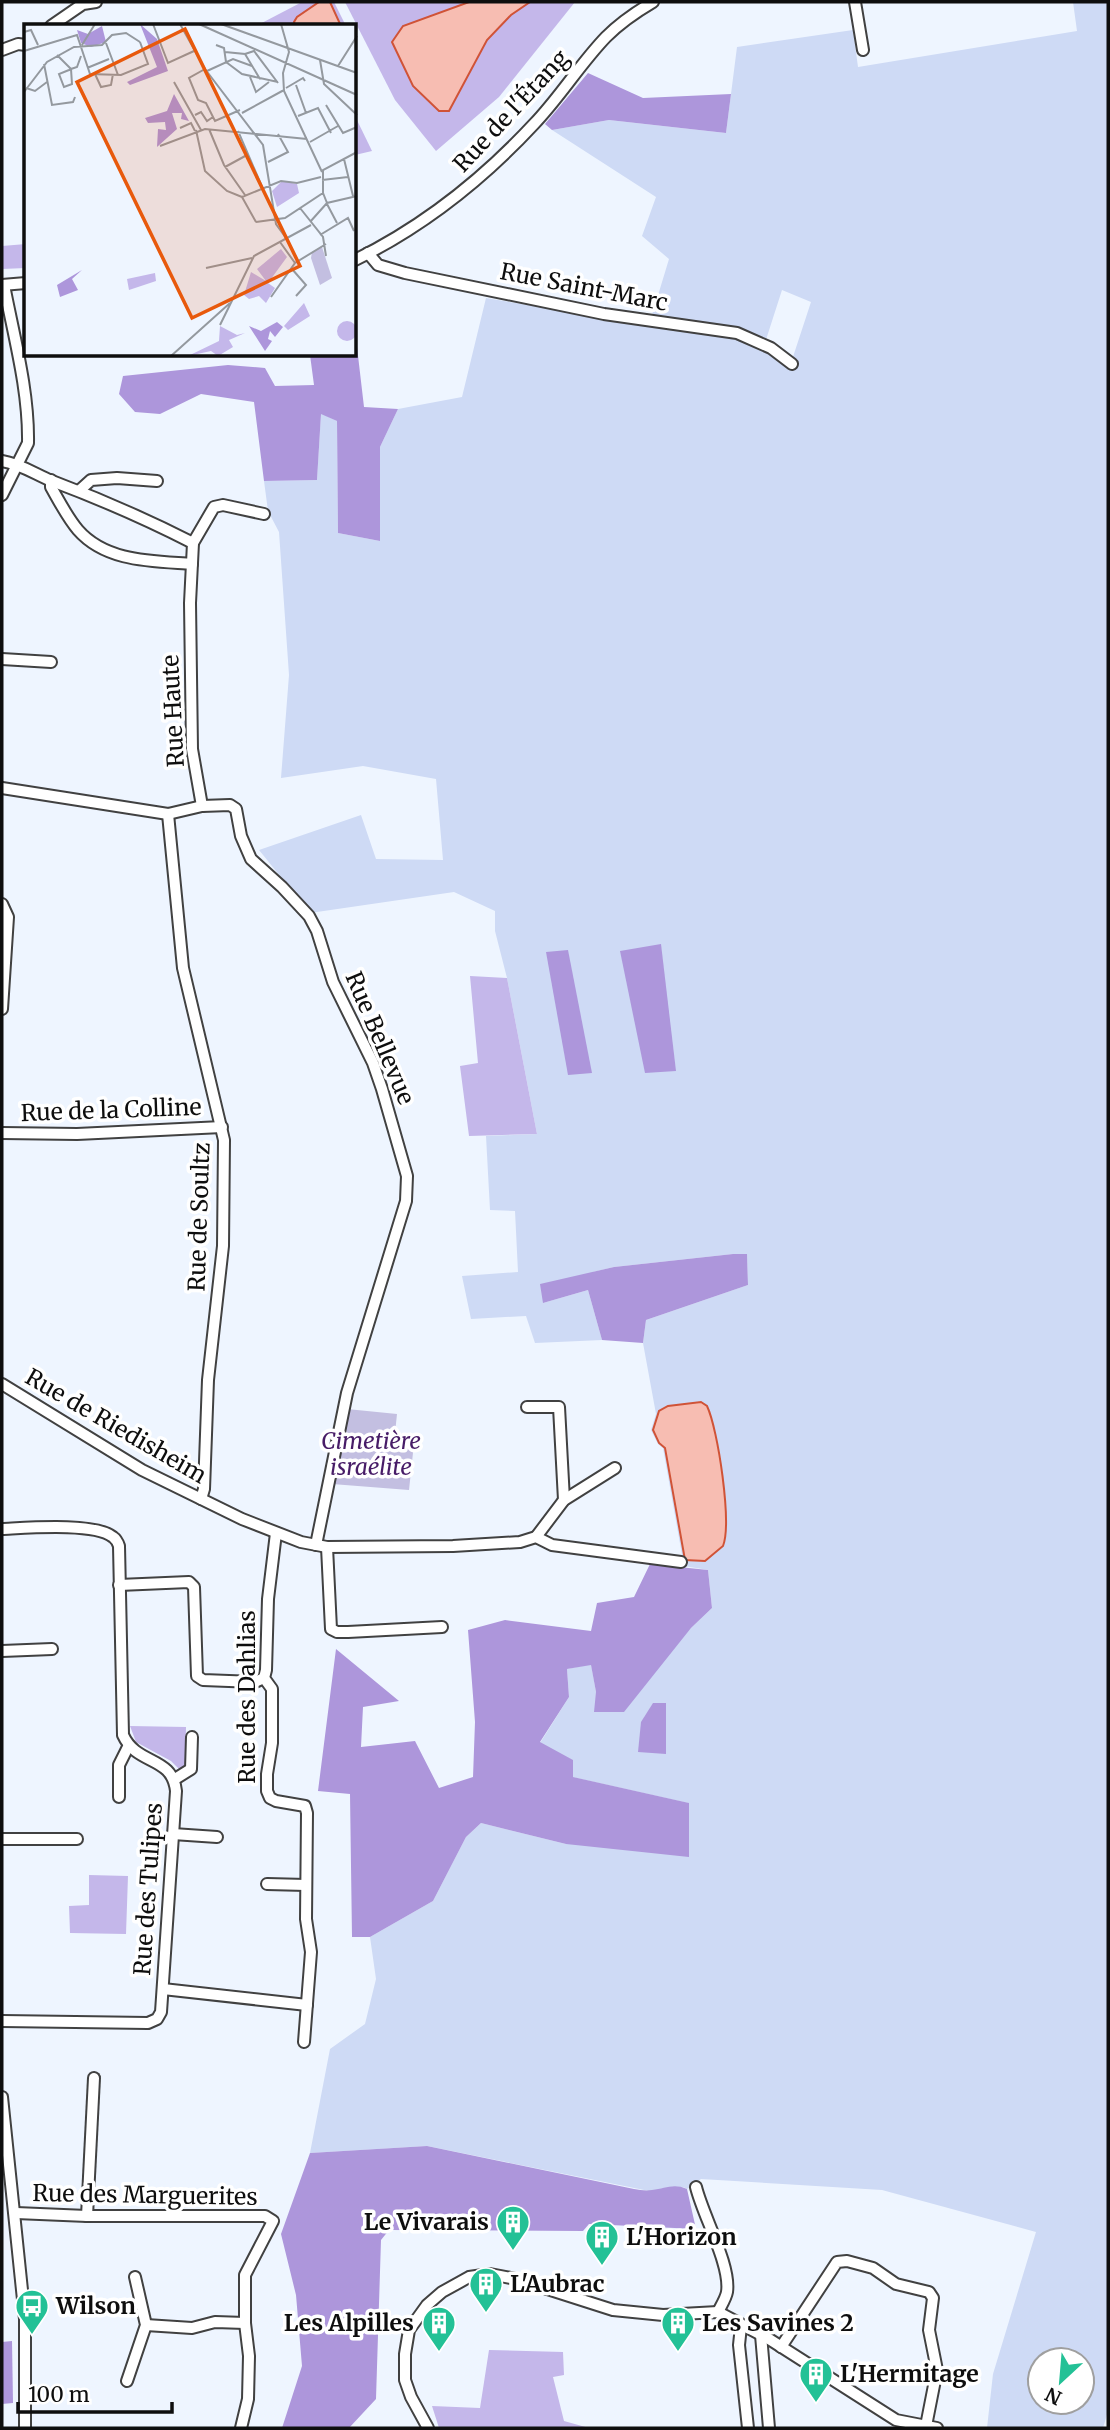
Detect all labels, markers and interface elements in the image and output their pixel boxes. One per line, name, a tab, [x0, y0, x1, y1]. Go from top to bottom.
inset map	[24, 24, 357, 357]
street label: Rue de l'Étang	[447, 43, 575, 178]
street label: Rue Saint-Marc	[498, 256, 670, 317]
street label: Rue Haute	[155, 654, 190, 768]
street label: Rue Bellevue	[339, 967, 421, 1109]
street label: Rue de la Colline	[20, 1092, 202, 1127]
street label: Rue de Soultz	[181, 1142, 216, 1292]
street label: Rue de Riedisheim	[20, 1362, 212, 1489]
park label: Cimetière israélite	[321, 1426, 421, 1481]
street label: Rue des Dahlias	[232, 1610, 261, 1784]
street label: Rue des Tulipes	[127, 1802, 168, 1976]
street label: Rue des Marguerites	[32, 2178, 258, 2211]
building icon: Le Vivarais	[494, 2203, 532, 2252]
place label: Le Vivarais	[364, 2207, 489, 2236]
building icon: L'Horizon	[583, 2218, 621, 2267]
place label: L'Horizon	[626, 2222, 737, 2251]
building icon: L'Aubrac	[467, 2265, 505, 2314]
place label: L'Aubrac	[510, 2269, 605, 2298]
bus stop icon: Wilson	[13, 2287, 51, 2336]
place label: Wilson	[55, 2291, 136, 2320]
building icon: Les Alpilles	[420, 2304, 458, 2353]
building icon: Les Savines 2	[659, 2304, 697, 2353]
place label: Les Alpilles	[284, 2308, 414, 2337]
place label: Les Savines 2	[702, 2308, 854, 2337]
north arrow	[1026, 2346, 1096, 2416]
building icon: L'Hermitage	[797, 2355, 835, 2404]
place label: L'Hermitage	[840, 2359, 979, 2388]
scale bar	[18, 2370, 172, 2414]
text: 100 m	[28, 2381, 90, 2408]
text: N	[1042, 2382, 1066, 2410]

